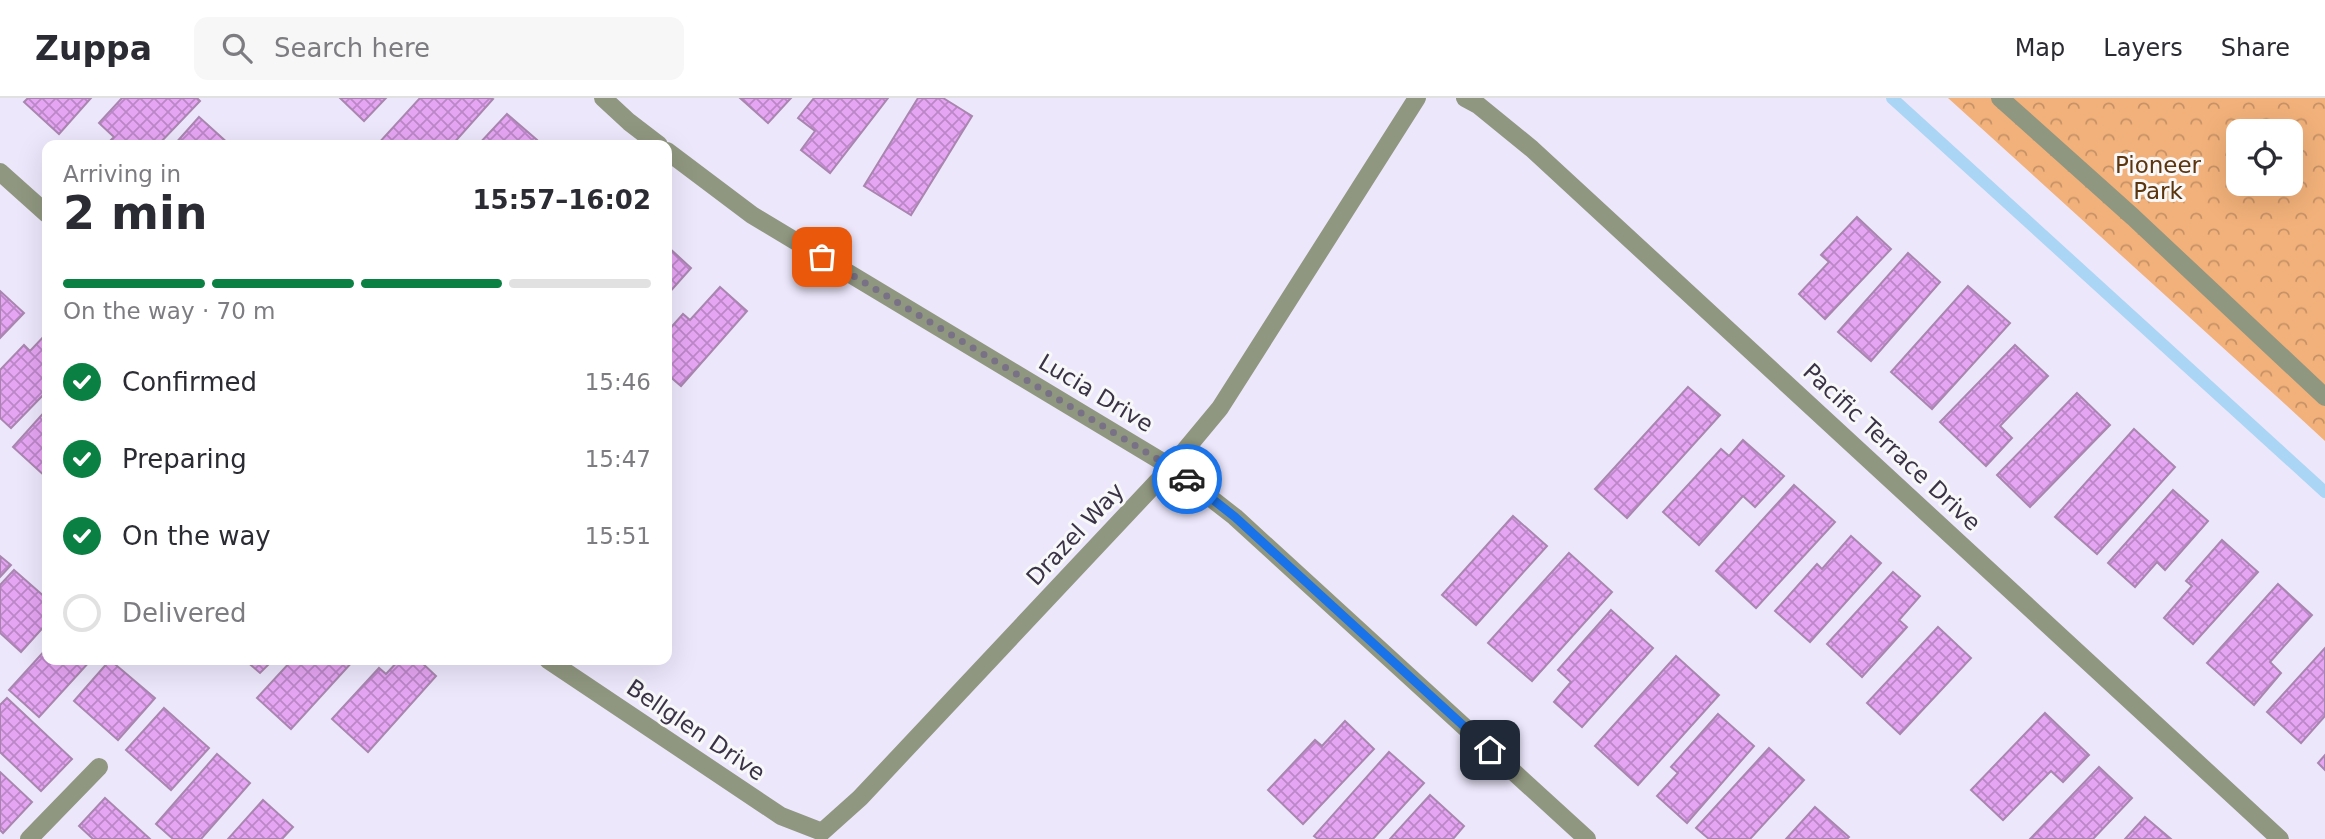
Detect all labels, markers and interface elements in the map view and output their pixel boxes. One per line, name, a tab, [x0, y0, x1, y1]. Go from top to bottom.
search box	[194, 17, 684, 80]
text: Zuppa	[35, 29, 152, 68]
icon: search	[218, 29, 256, 67]
text: Search here	[274, 33, 430, 63]
text: Map	[2015, 34, 2065, 62]
text: Layers	[2103, 34, 2183, 62]
text: Share	[2221, 34, 2290, 62]
map controls	[2226, 119, 2303, 196]
button: locate	[2226, 119, 2303, 196]
park label: Pioneer Park	[2115, 152, 2202, 204]
text: Arriving in	[63, 161, 181, 187]
text: 15:57–16:02	[472, 185, 651, 215]
text: 2 min	[63, 186, 207, 240]
pin	[792, 227, 852, 287]
icon: bag	[803, 238, 841, 276]
text: On the way · 70 m	[63, 298, 275, 324]
street label: Lucia Drive	[1034, 349, 1158, 437]
street label: Pacific Terrace Drive	[1798, 358, 1986, 536]
icon: check	[63, 363, 101, 401]
text: Confirmed	[122, 367, 257, 397]
text: 15:46	[585, 369, 651, 395]
icon: check	[63, 440, 101, 478]
text: Preparing	[122, 444, 247, 474]
courier	[1152, 444, 1222, 514]
text: 15:47	[585, 446, 651, 472]
icon: car	[1168, 460, 1206, 498]
street label: Drazel Way	[1021, 478, 1129, 590]
icon: check	[63, 517, 101, 555]
text: On the way	[122, 521, 271, 551]
text: 15:51	[585, 523, 651, 549]
text: Delivered	[122, 598, 246, 628]
street label: Bellglen Drive	[622, 674, 770, 786]
pin	[1460, 720, 1520, 780]
icon: home	[1471, 731, 1509, 769]

